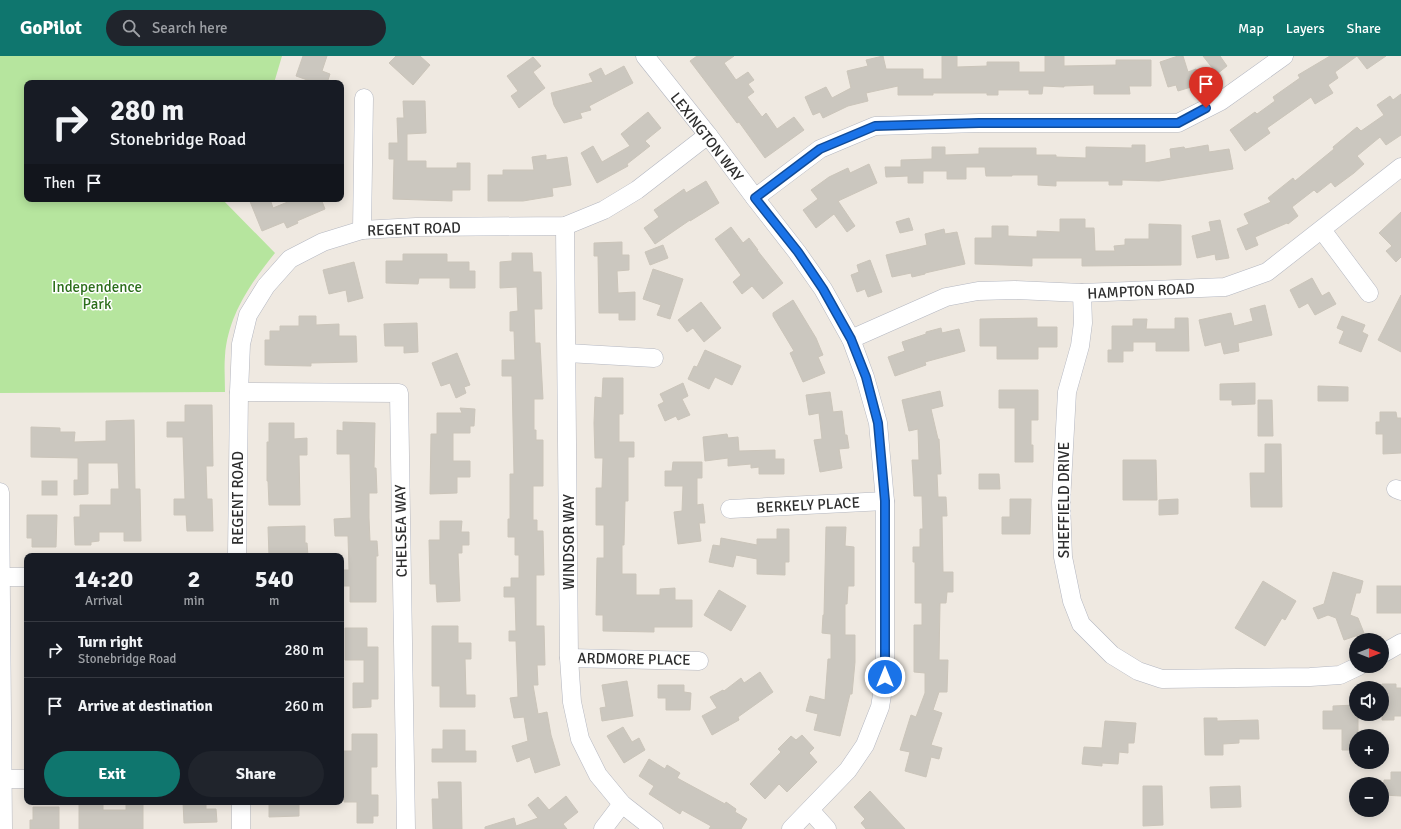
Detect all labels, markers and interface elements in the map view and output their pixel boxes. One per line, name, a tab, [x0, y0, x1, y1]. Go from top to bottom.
search box	[106, 10, 386, 46]
text: GoPilot	[20, 16, 82, 40]
icon: search	[120, 17, 142, 39]
text: Search here	[152, 19, 228, 37]
text: Map	[1238, 20, 1264, 37]
text: Layers	[1286, 20, 1325, 37]
text: Share	[1347, 20, 1381, 37]
pin	[1189, 67, 1223, 108]
icon: arrive	[1195, 73, 1217, 95]
street label: LEXINGTON WAY	[667, 89, 748, 185]
text: 280 m	[110, 94, 184, 128]
icon: right	[44, 96, 96, 148]
text: Stonebridge Road	[110, 128, 246, 150]
icon: arrive	[83, 172, 105, 194]
text: Then	[44, 174, 75, 192]
street label: REGENT ROAD	[367, 218, 461, 240]
park label: Independence Park	[52, 278, 142, 313]
street label: HAMPTON ROAD	[1087, 279, 1195, 303]
street label: SHEFFIELD DRIVE	[1055, 442, 1073, 558]
street label: REGENT ROAD	[229, 451, 247, 545]
street label: CHELSEA WAY	[391, 484, 411, 578]
street label: BERKELY PLACE	[756, 493, 860, 517]
street label: WINDSOR WAY	[560, 494, 578, 590]
text: 14:20	[74, 564, 133, 594]
text: 2	[188, 564, 200, 594]
text: 540	[255, 564, 294, 594]
text: Arrival	[85, 593, 122, 609]
text: min	[184, 593, 205, 609]
text: m	[269, 593, 279, 609]
text: Turn right	[78, 633, 143, 651]
north arrow	[1349, 633, 1389, 673]
map controls	[1349, 633, 1389, 817]
icon: right	[44, 639, 66, 661]
text: 280 m	[284, 641, 324, 659]
street label: ARDMORE PLACE	[577, 649, 691, 669]
text: Stonebridge Road	[78, 651, 176, 667]
position arrow	[864, 656, 906, 698]
button: sound	[1349, 681, 1389, 721]
icon: arrive	[44, 695, 66, 717]
text: Arrive at destination	[78, 697, 213, 715]
text: 260 m	[284, 697, 324, 715]
button: +	[1349, 729, 1389, 769]
button: Exit	[44, 751, 180, 797]
button: Share	[188, 751, 324, 797]
button: −	[1349, 777, 1389, 817]

